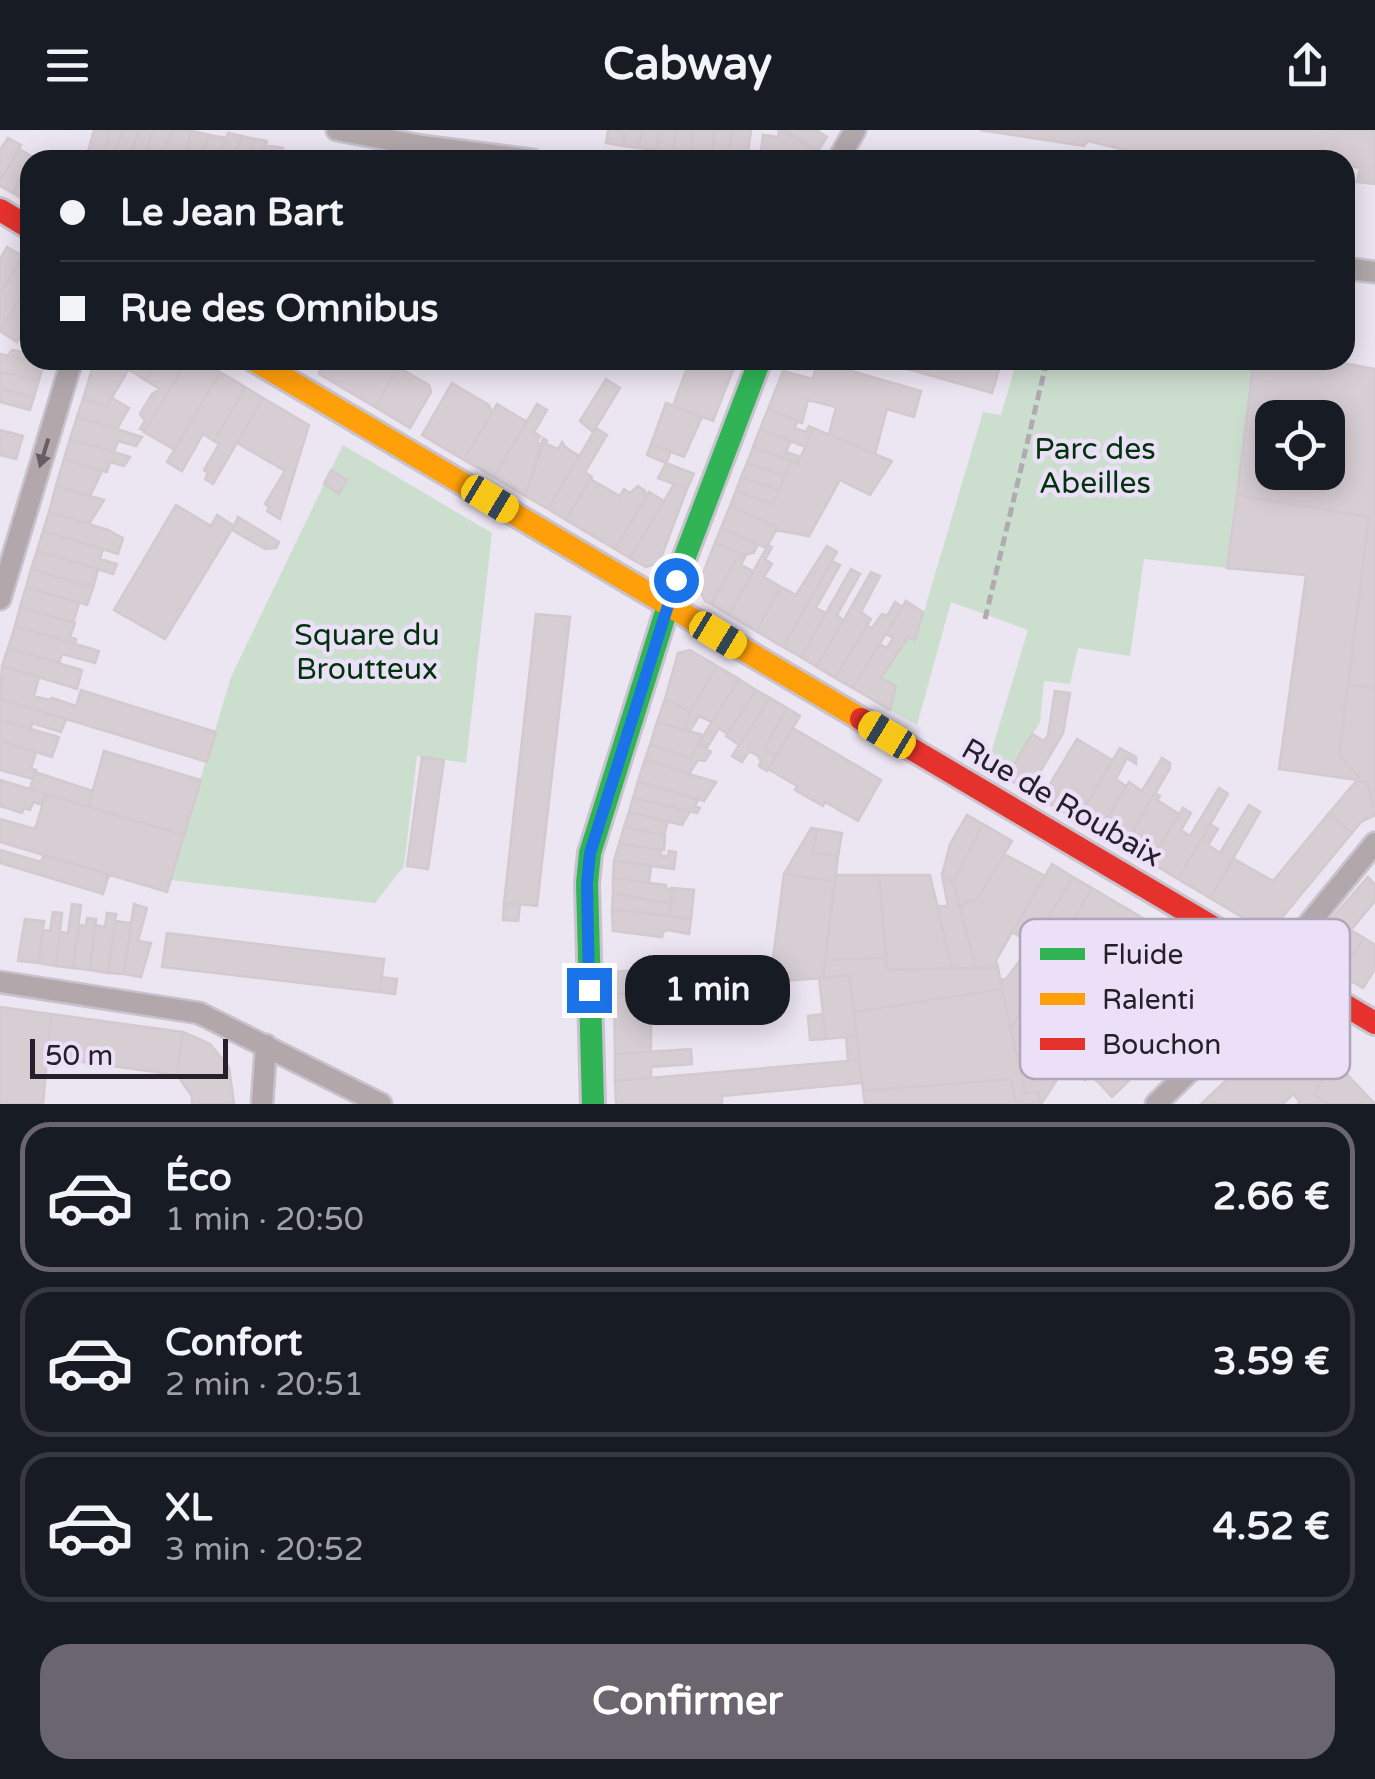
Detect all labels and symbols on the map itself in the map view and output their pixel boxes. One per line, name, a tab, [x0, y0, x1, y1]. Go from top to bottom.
park label: Parc des Abeilles	[1034, 431, 1156, 502]
one-way arrow	[36, 439, 51, 469]
car	[457, 471, 523, 527]
route start	[654, 558, 699, 603]
car	[685, 607, 751, 663]
park label: Square du Broutteux	[294, 617, 440, 688]
car	[854, 707, 920, 763]
street label: Rue de Roubaix	[955, 731, 1169, 875]
legend	[1020, 919, 1350, 1079]
text: Fluide	[1102, 938, 1183, 972]
callout: 1 min	[624, 955, 789, 1025]
route end	[567, 968, 612, 1013]
text: Ralenti	[1102, 983, 1195, 1017]
text: Bouchon	[1102, 1028, 1221, 1062]
scale bar	[30, 1034, 228, 1078]

